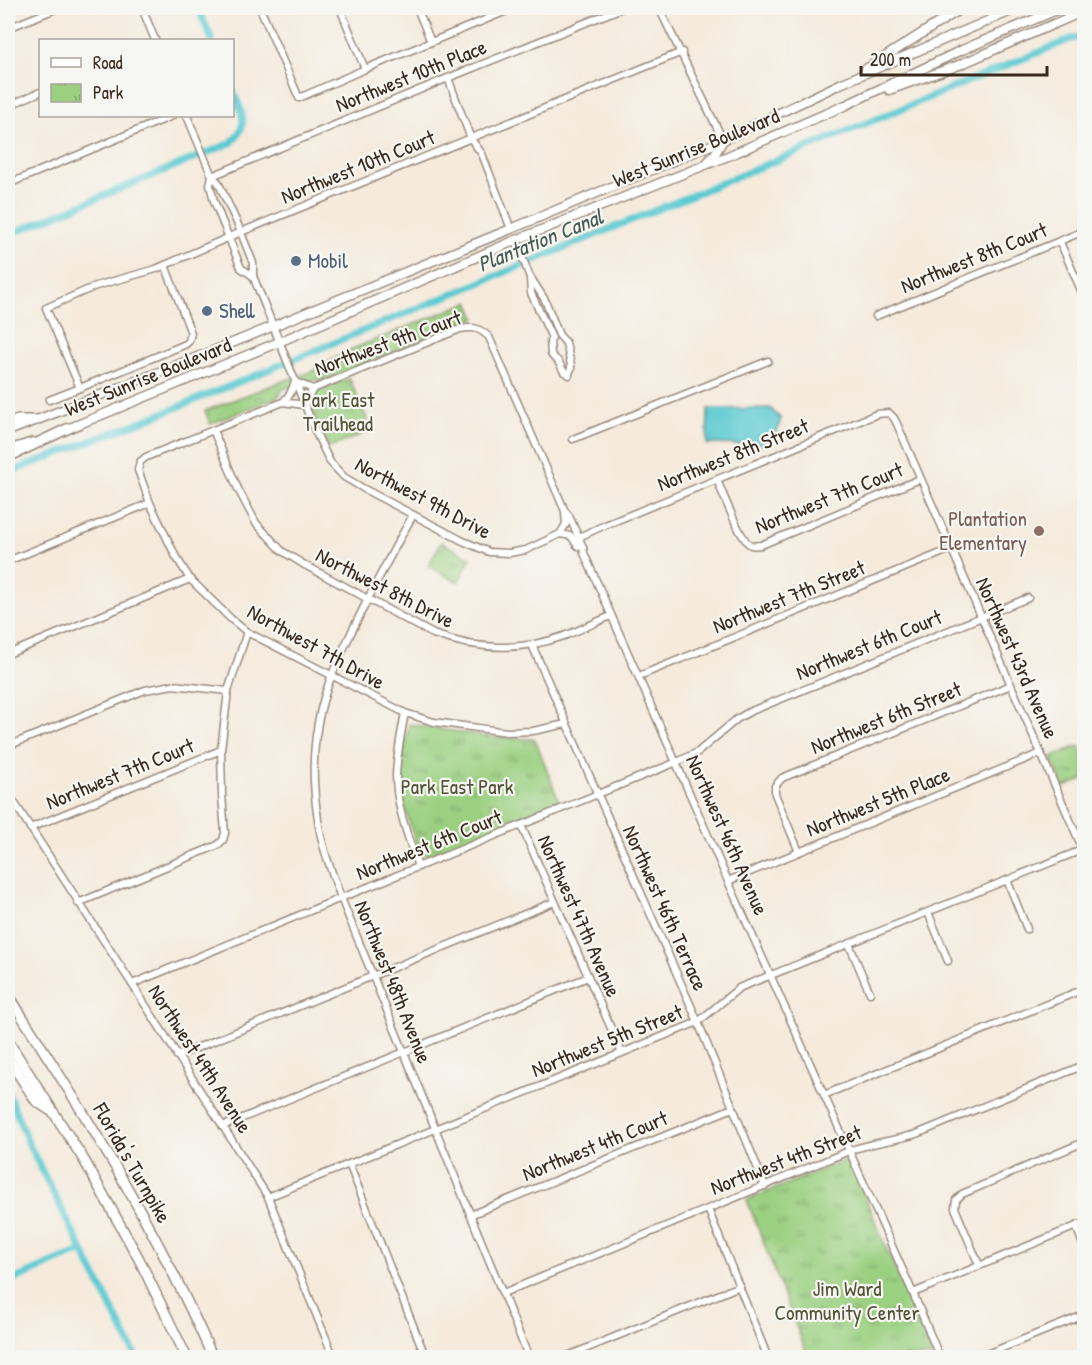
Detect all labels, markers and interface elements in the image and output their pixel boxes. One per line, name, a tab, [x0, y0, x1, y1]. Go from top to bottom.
street label: Northwest 10th Place	[331, 32, 491, 119]
legend	[39, 39, 234, 117]
scale bar	[861, 39, 1047, 77]
text: 200 m	[870, 47, 911, 72]
text: Road	[93, 50, 123, 75]
text: Park	[93, 80, 124, 105]
street label: West Sunrise Boulevard	[608, 101, 783, 194]
street label: Northwest 10th Court	[277, 122, 440, 211]
water label: Plantation Canal	[473, 201, 608, 279]
street label: Northwest 8th Court	[896, 215, 1052, 300]
place label: Mobil	[308, 246, 348, 275]
marker: Mobil	[289, 254, 303, 268]
place label: Shell	[219, 296, 256, 325]
street label: Northwest 9th Court	[310, 302, 466, 383]
marker: Shell	[200, 304, 214, 318]
street label: West Sunrise Boulevard	[60, 330, 235, 423]
park label: Park East Trailhead	[302, 385, 375, 438]
street label: Northwest 8th Street	[653, 411, 814, 498]
street label: Northwest 9th Drive	[350, 450, 496, 546]
street label: Northwest 7th Court	[751, 454, 908, 540]
place label: Plantation Elementary	[939, 504, 1027, 557]
marker: Plantation Elementary	[1032, 524, 1046, 538]
street label: Northwest 8th Drive	[311, 540, 459, 635]
street label: Northwest 7th Street	[708, 552, 870, 640]
street label: Northwest 43rd Avenue	[969, 573, 1066, 743]
street label: Northwest 7th Drive	[242, 597, 390, 696]
street label: Northwest 6th Court	[792, 602, 947, 687]
street label: Northwest 6th Street	[806, 674, 966, 761]
street label: Northwest 7th Court	[42, 730, 199, 816]
street label: Northwest 46th Avenue	[679, 750, 776, 919]
street label: Northwest 5th Place	[802, 760, 954, 843]
park label: Park East Park	[401, 772, 514, 801]
street label: Northwest 6th Court	[352, 802, 507, 887]
street label: Northwest 46th Terrace	[616, 820, 715, 995]
street label: Northwest 47th Avenue	[531, 830, 628, 1001]
street label: Northwest 48th Avenue	[348, 896, 439, 1067]
street label: Northwest 49th Avenue	[142, 979, 259, 1139]
street label: Northwest 5th Street	[527, 997, 687, 1084]
street label: Florida's Turnpike	[86, 1097, 179, 1228]
street label: Northwest 4th Court	[518, 1103, 673, 1188]
street label: Northwest 4th Street	[706, 1117, 866, 1202]
park label: Jim Ward Community Center	[774, 1274, 920, 1327]

